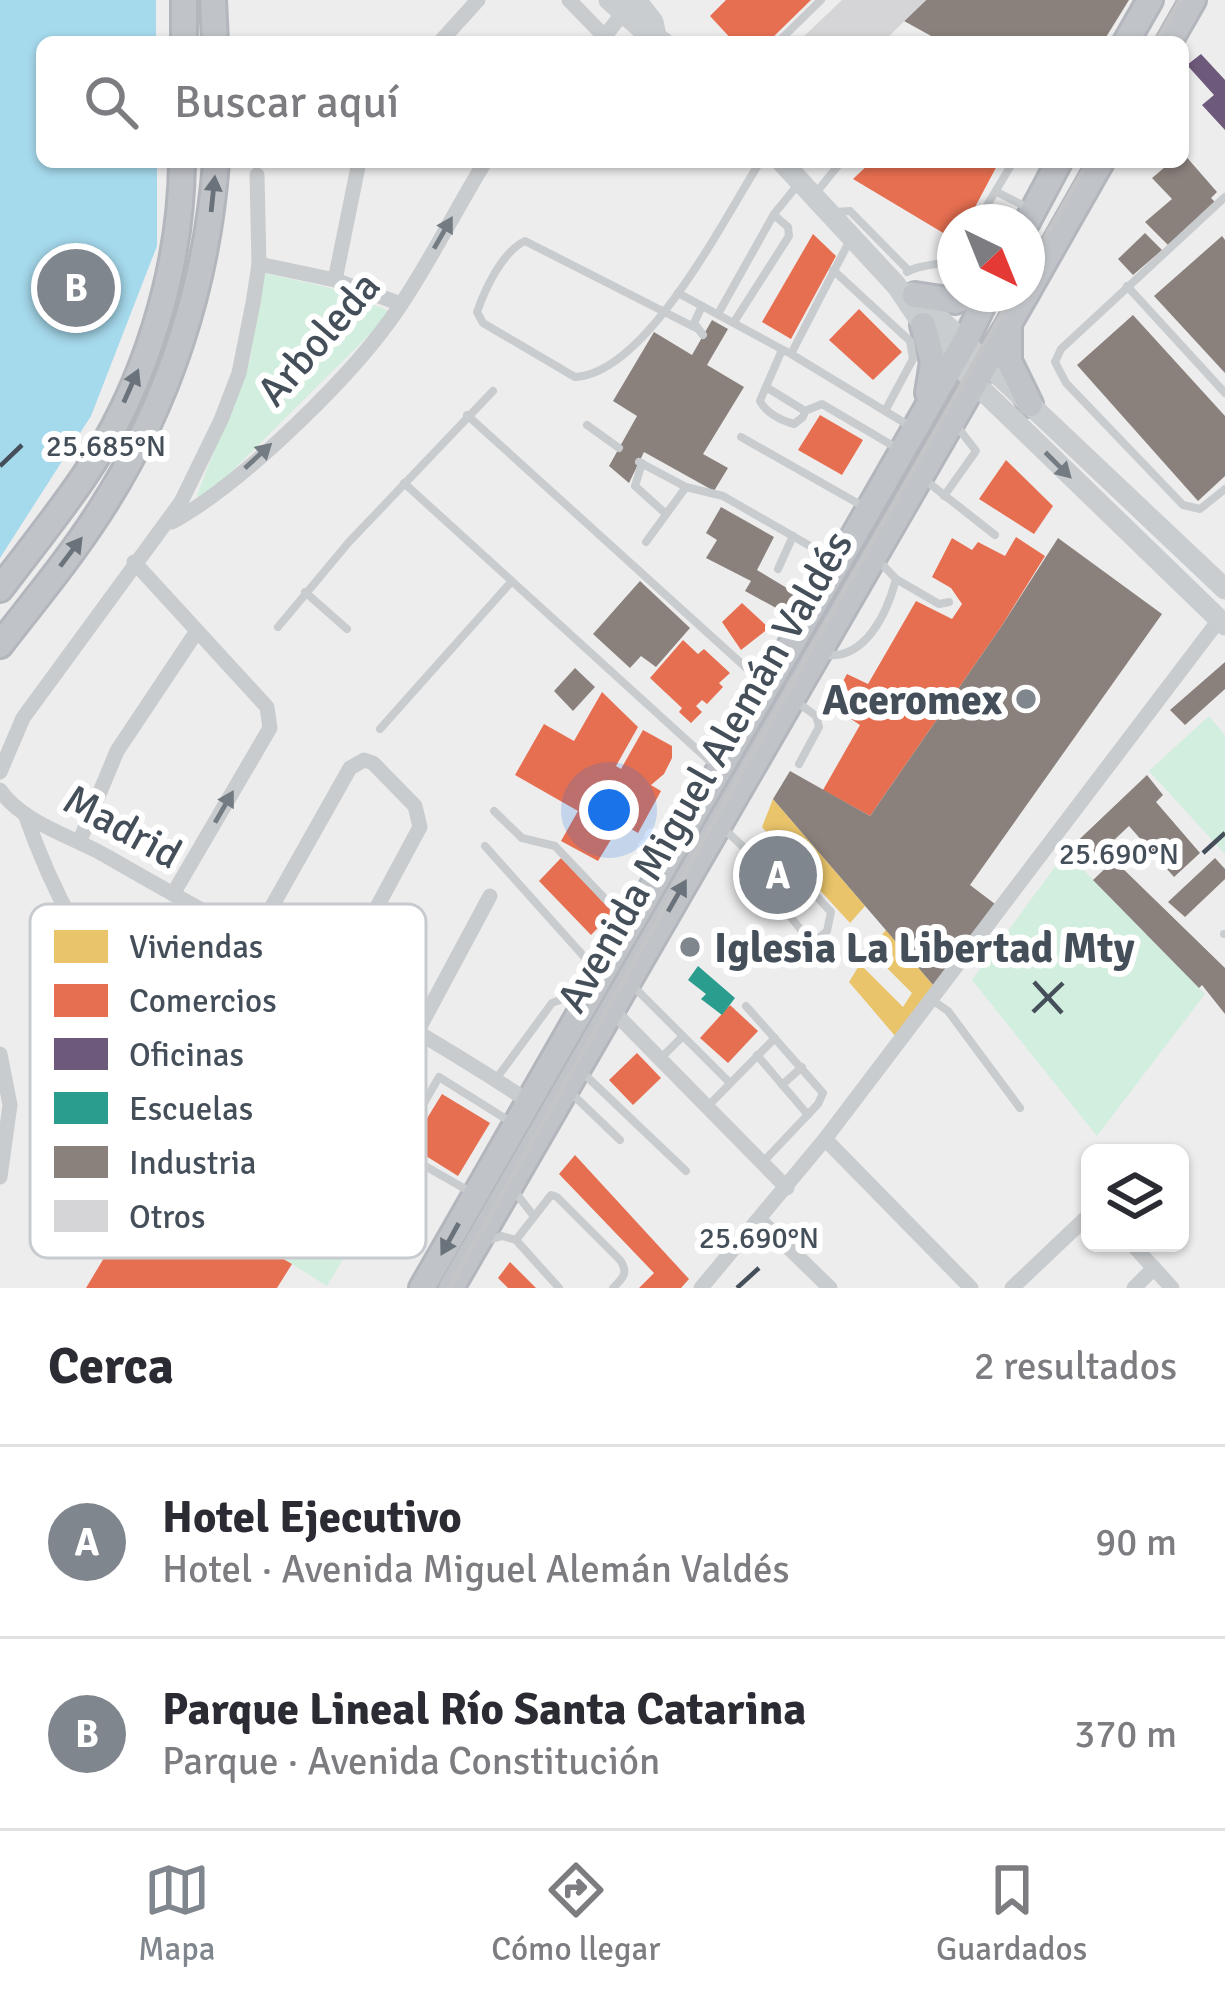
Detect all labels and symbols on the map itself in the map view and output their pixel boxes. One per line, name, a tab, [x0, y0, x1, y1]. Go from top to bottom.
one-way arrow	[204, 174, 223, 212]
north arrow	[937, 204, 1045, 312]
one-way arrow	[431, 216, 452, 250]
pin: B	[37, 243, 115, 333]
street label: Arboleda	[247, 261, 391, 417]
one-way arrow	[121, 368, 141, 403]
text: 25.685°N	[46, 428, 166, 465]
one-way arrow	[244, 443, 273, 471]
one-way arrow	[1043, 451, 1072, 479]
street label: Avenida Miguel Alemán Valdés	[545, 521, 863, 1021]
one-way arrow	[59, 536, 83, 568]
place label: Aceromex	[822, 675, 1003, 726]
marker: Aceromex	[1013, 686, 1039, 712]
street label: Madrid	[54, 774, 190, 880]
your location	[579, 780, 639, 840]
one-way arrow	[213, 790, 234, 824]
pin: A	[739, 830, 817, 920]
text: 25.690°N	[1059, 836, 1179, 873]
one-way arrow	[666, 879, 687, 912]
legend	[30, 904, 426, 1258]
place label: Iglesia La Libertad Mty	[714, 923, 1135, 974]
text: Viviendas	[129, 927, 263, 968]
marker: Iglesia La Libertad Mty	[677, 934, 703, 960]
text: Comercios	[129, 981, 277, 1022]
text: Oficinas	[129, 1035, 244, 1076]
text: Escuelas	[129, 1089, 253, 1130]
text: Industria	[129, 1143, 257, 1184]
text: Otros	[129, 1197, 205, 1238]
text: 25.690°N	[699, 1220, 819, 1257]
one-way arrow	[440, 1222, 461, 1256]

